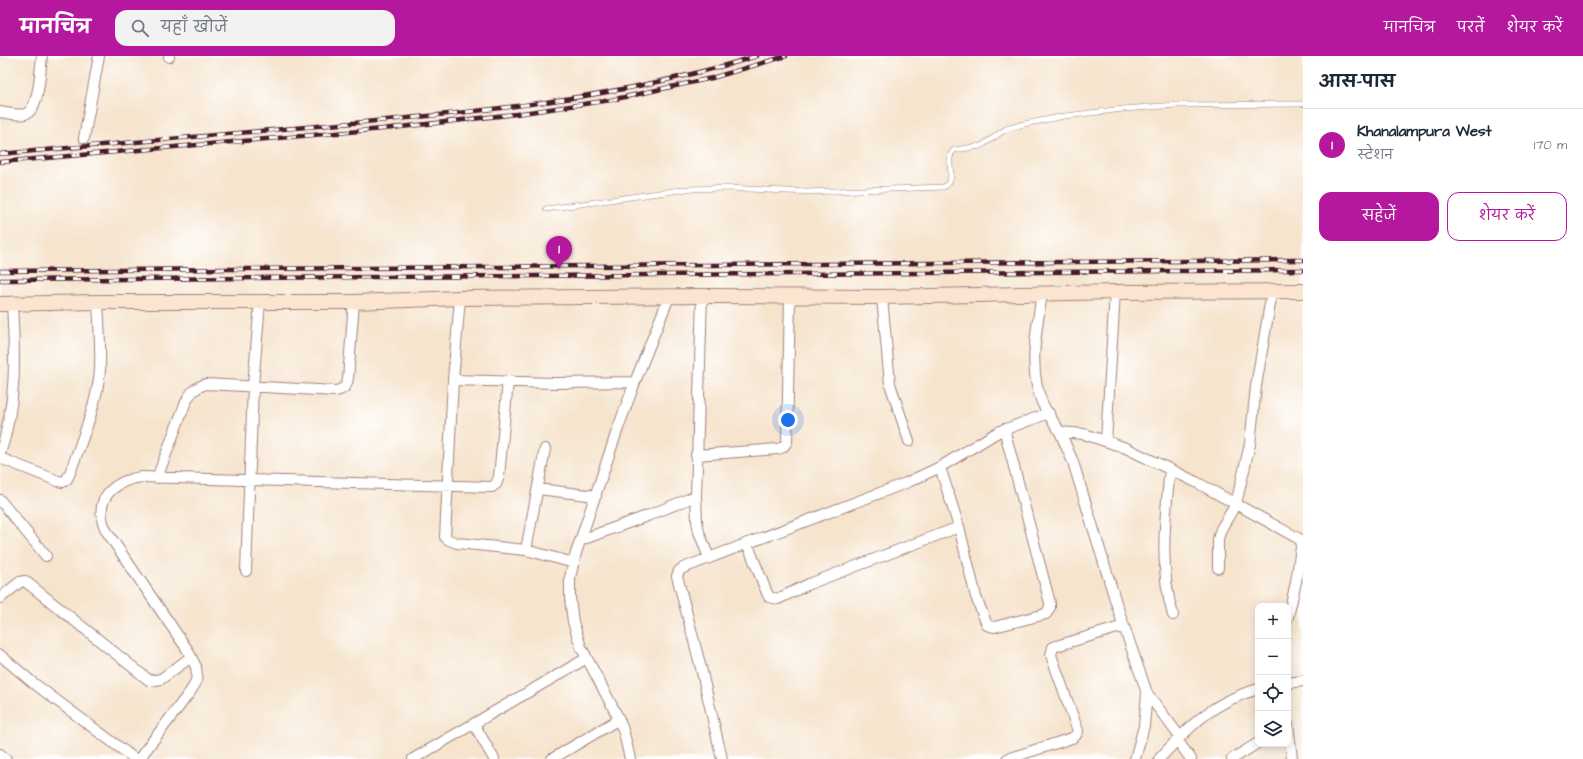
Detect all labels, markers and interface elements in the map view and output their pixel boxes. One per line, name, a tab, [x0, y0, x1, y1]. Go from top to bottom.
search box	[115, 10, 395, 46]
text: मानचित्र	[20, 14, 91, 41]
icon: search	[129, 17, 151, 39]
text: यहाँ खोजें	[161, 17, 227, 38]
text: मानचित्र	[1384, 18, 1435, 38]
text: परतें	[1457, 18, 1485, 38]
text: शेयर करें	[1507, 18, 1563, 38]
text: आस-पास	[1319, 70, 1395, 94]
text: Khanalampura West	[1357, 121, 1492, 142]
text: 1	[1331, 136, 1333, 154]
text: 170 m	[1534, 136, 1567, 154]
text: स्टेशन	[1357, 146, 1393, 164]
button: सहेजें	[1319, 192, 1439, 241]
button: शेयर करें	[1447, 192, 1567, 241]
pin: 1	[546, 236, 572, 269]
your location	[778, 410, 798, 430]
map controls	[1255, 603, 1291, 747]
button: +	[1255, 603, 1291, 639]
button: −	[1255, 639, 1291, 675]
button: locate	[1255, 675, 1291, 711]
button: layers	[1255, 711, 1291, 747]

